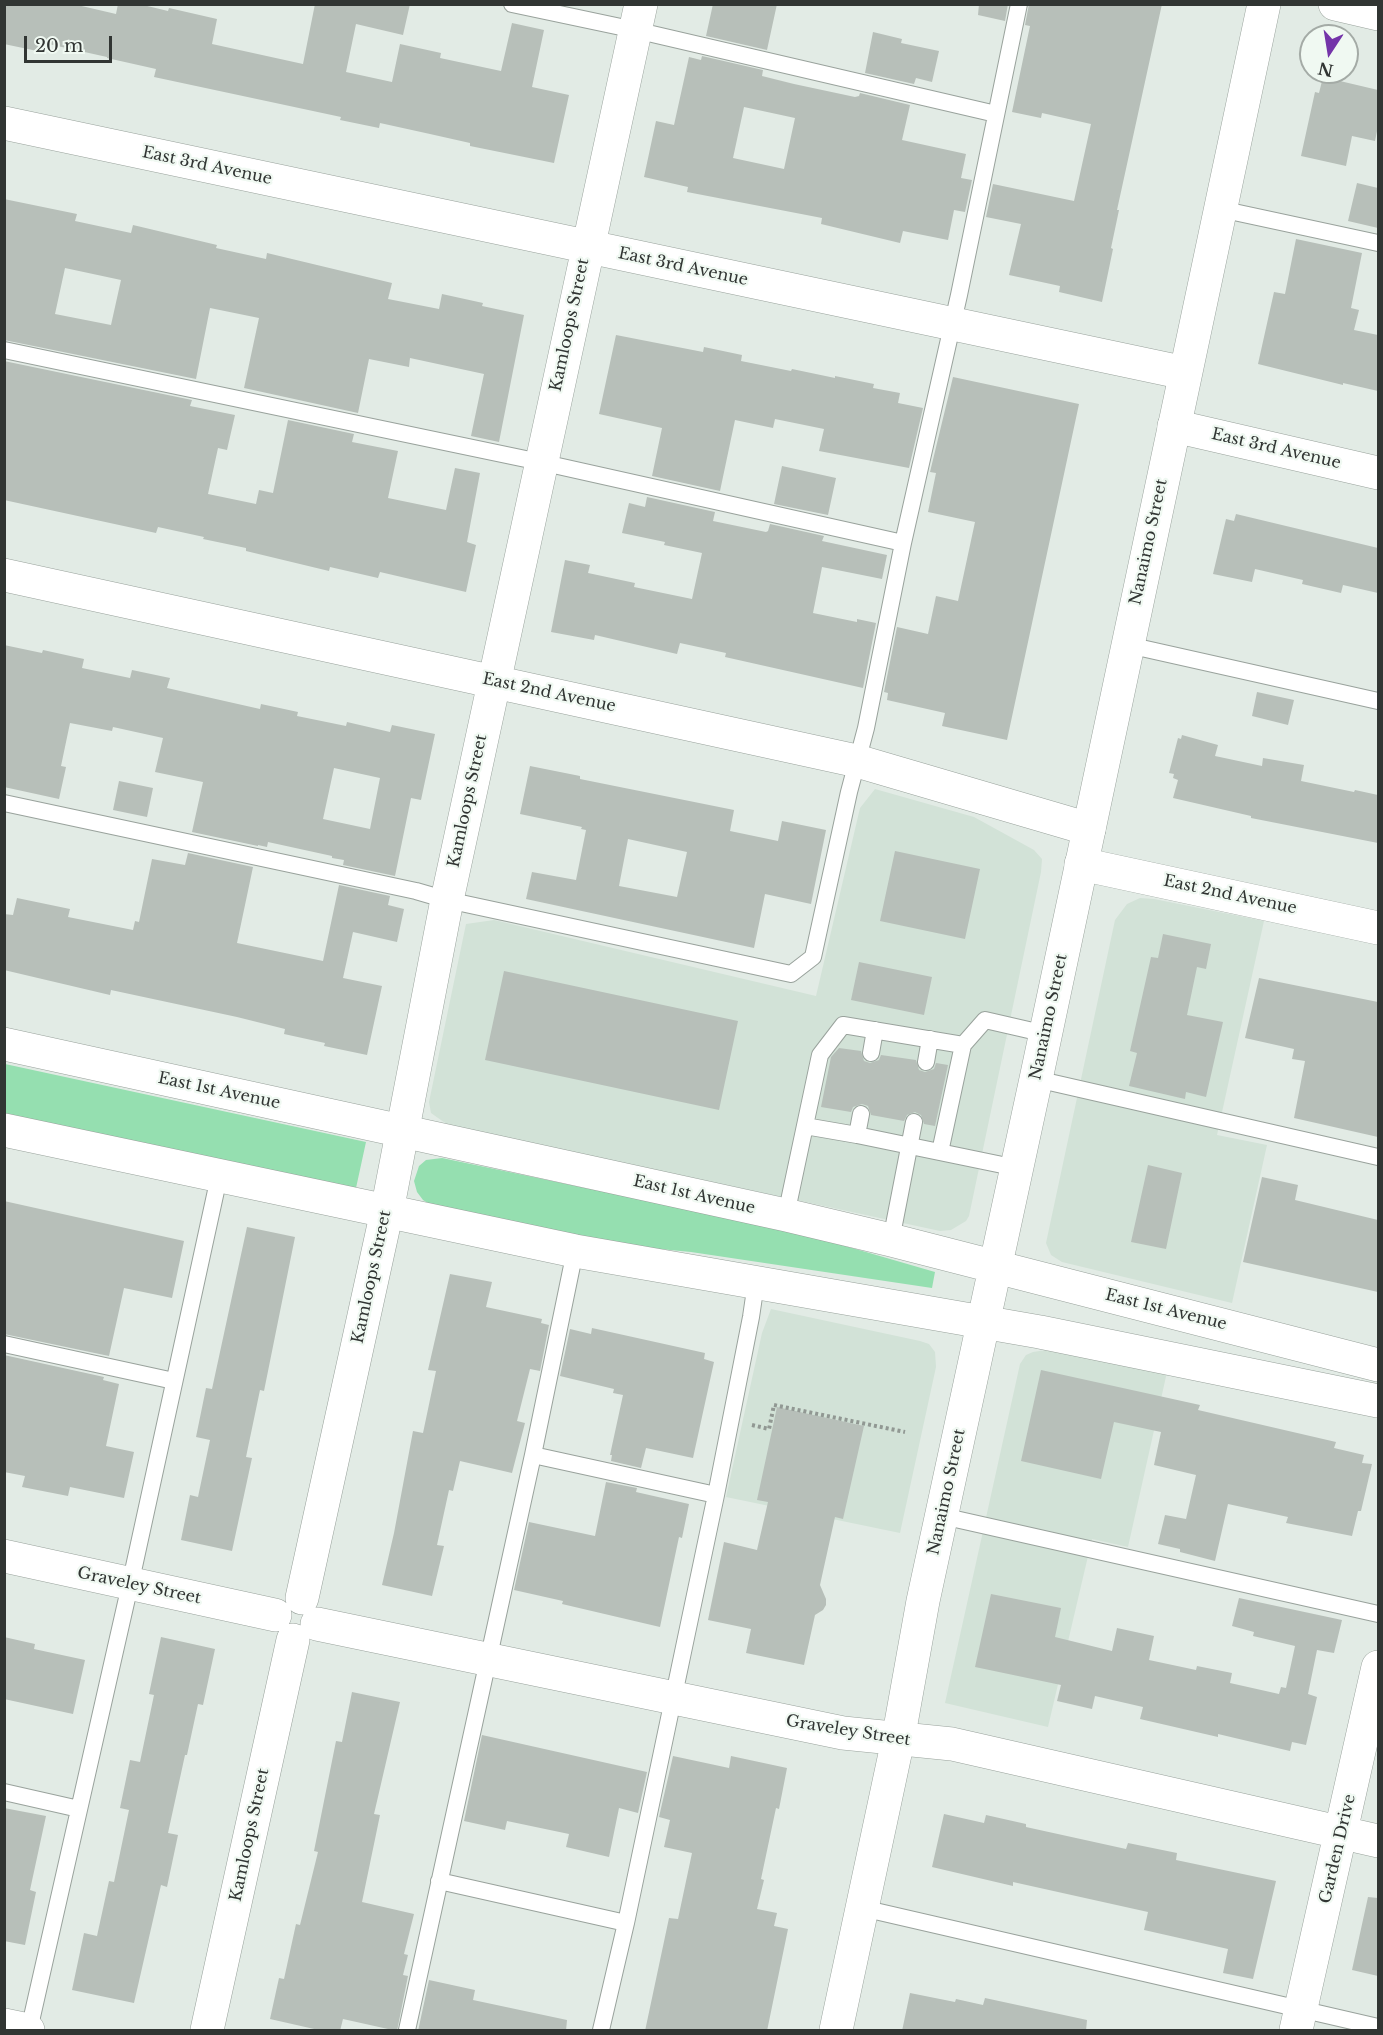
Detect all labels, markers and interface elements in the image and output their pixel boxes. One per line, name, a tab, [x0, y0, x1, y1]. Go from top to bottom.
scale bar	[27, 24, 116, 62]
north arrow	[1299, 24, 1359, 84]
text: 20 m	[35, 35, 83, 57]
text: N	[1316, 58, 1335, 81]
street label: East 3rd Avenue	[140, 143, 274, 189]
street label: East 3rd Avenue	[616, 244, 750, 290]
street label: Kamloops Street	[547, 257, 593, 393]
street label: East 3rd Avenue	[1210, 425, 1342, 473]
street label: Nanaimo Street	[1126, 477, 1172, 607]
street label: East 2nd Avenue	[481, 670, 617, 716]
street label: Kamloops Street	[445, 733, 491, 869]
street label: East 2nd Avenue	[1162, 872, 1298, 918]
street label: Nanaimo Street	[1026, 952, 1072, 1082]
street label: East 1st Avenue	[156, 1069, 282, 1113]
street label: East 1st Avenue	[631, 1172, 757, 1218]
street label: Kamloops Street	[349, 1209, 395, 1345]
street label: East 1st Avenue	[1103, 1286, 1229, 1334]
street label: Nanaimo Street	[924, 1427, 970, 1557]
street label: Graveley Street	[75, 1564, 203, 1608]
street label: Graveley Street	[784, 1712, 912, 1750]
street label: Kamloops Street	[227, 1767, 273, 1903]
street label: Garden Drive	[1316, 1792, 1360, 1906]

